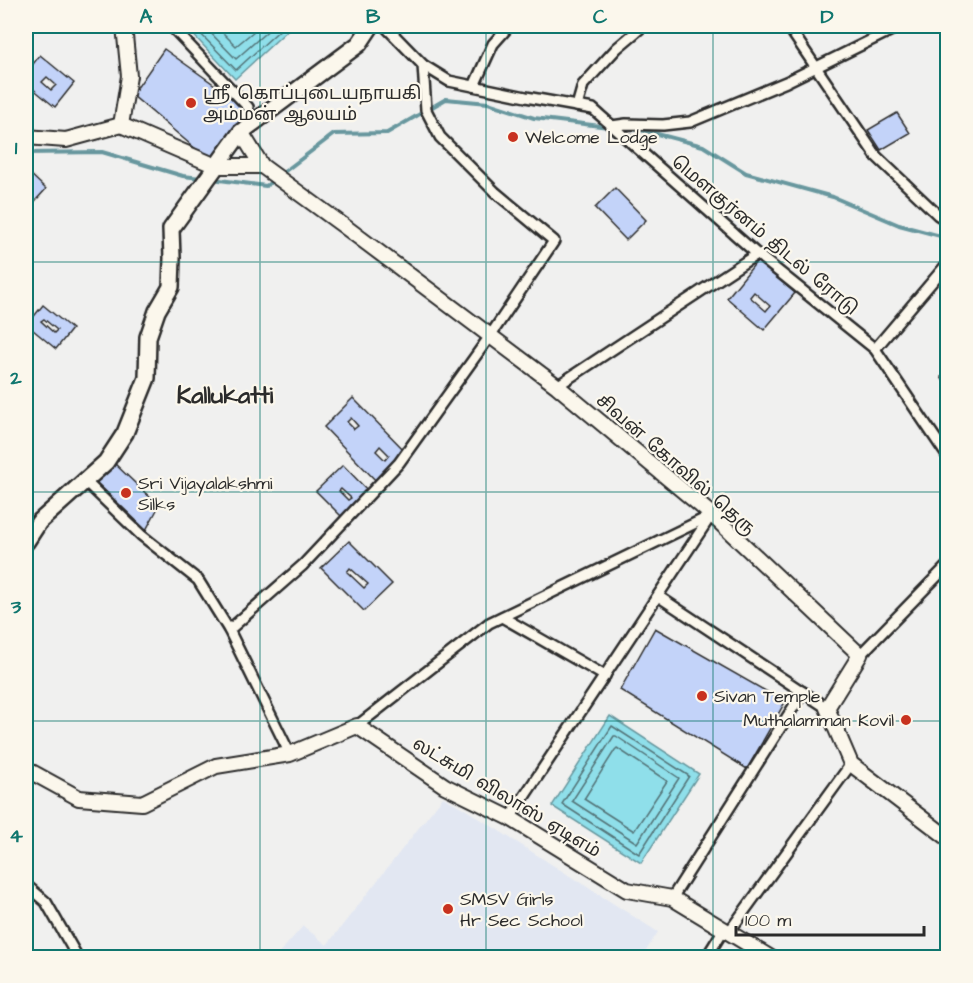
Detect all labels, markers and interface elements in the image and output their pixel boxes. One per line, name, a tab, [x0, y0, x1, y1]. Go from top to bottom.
text: A	[140, 3, 153, 31]
text: B	[366, 3, 381, 31]
text: C	[593, 3, 608, 31]
text: D	[821, 3, 834, 31]
place label: ஸ்ரீ கொப்புடையநாயகி அம்மன் ஆலயம்	[203, 81, 421, 127]
marker: ஸ்ரீ கொப்புடையநாயகி அம்மன் ஆலயம்	[184, 96, 198, 110]
place label: Welcome Lodge	[525, 125, 658, 151]
marker: Welcome Lodge	[506, 130, 520, 144]
text: 1	[15, 134, 18, 162]
street label: மௌகுர்னம் திடல் ரோடு	[666, 150, 863, 321]
text: 2	[9, 364, 22, 392]
district label: Kallukatti	[177, 379, 274, 413]
street label: சிவன் கோவில் தெரு	[591, 388, 761, 541]
place label: Sri Vijayalakshmi Silks	[138, 471, 273, 517]
marker: Sri Vijayalakshmi Silks	[119, 486, 133, 500]
text: 3	[10, 593, 22, 621]
place label: Sivan Temple	[714, 684, 821, 709]
marker: Sivan Temple	[695, 689, 709, 703]
place label: Muthalamman Kovil	[743, 708, 894, 733]
marker: Muthalamman Kovil	[899, 713, 913, 727]
street label: லட்சுமி விலாஸ் ஏடிஎம்	[408, 731, 605, 864]
text: 4	[9, 822, 23, 850]
place label: SMSV Girls Hr Sec School	[460, 887, 583, 933]
scale bar	[736, 899, 924, 937]
marker: SMSV Girls Hr Sec School	[441, 902, 455, 916]
text: 100 m	[745, 908, 791, 933]

